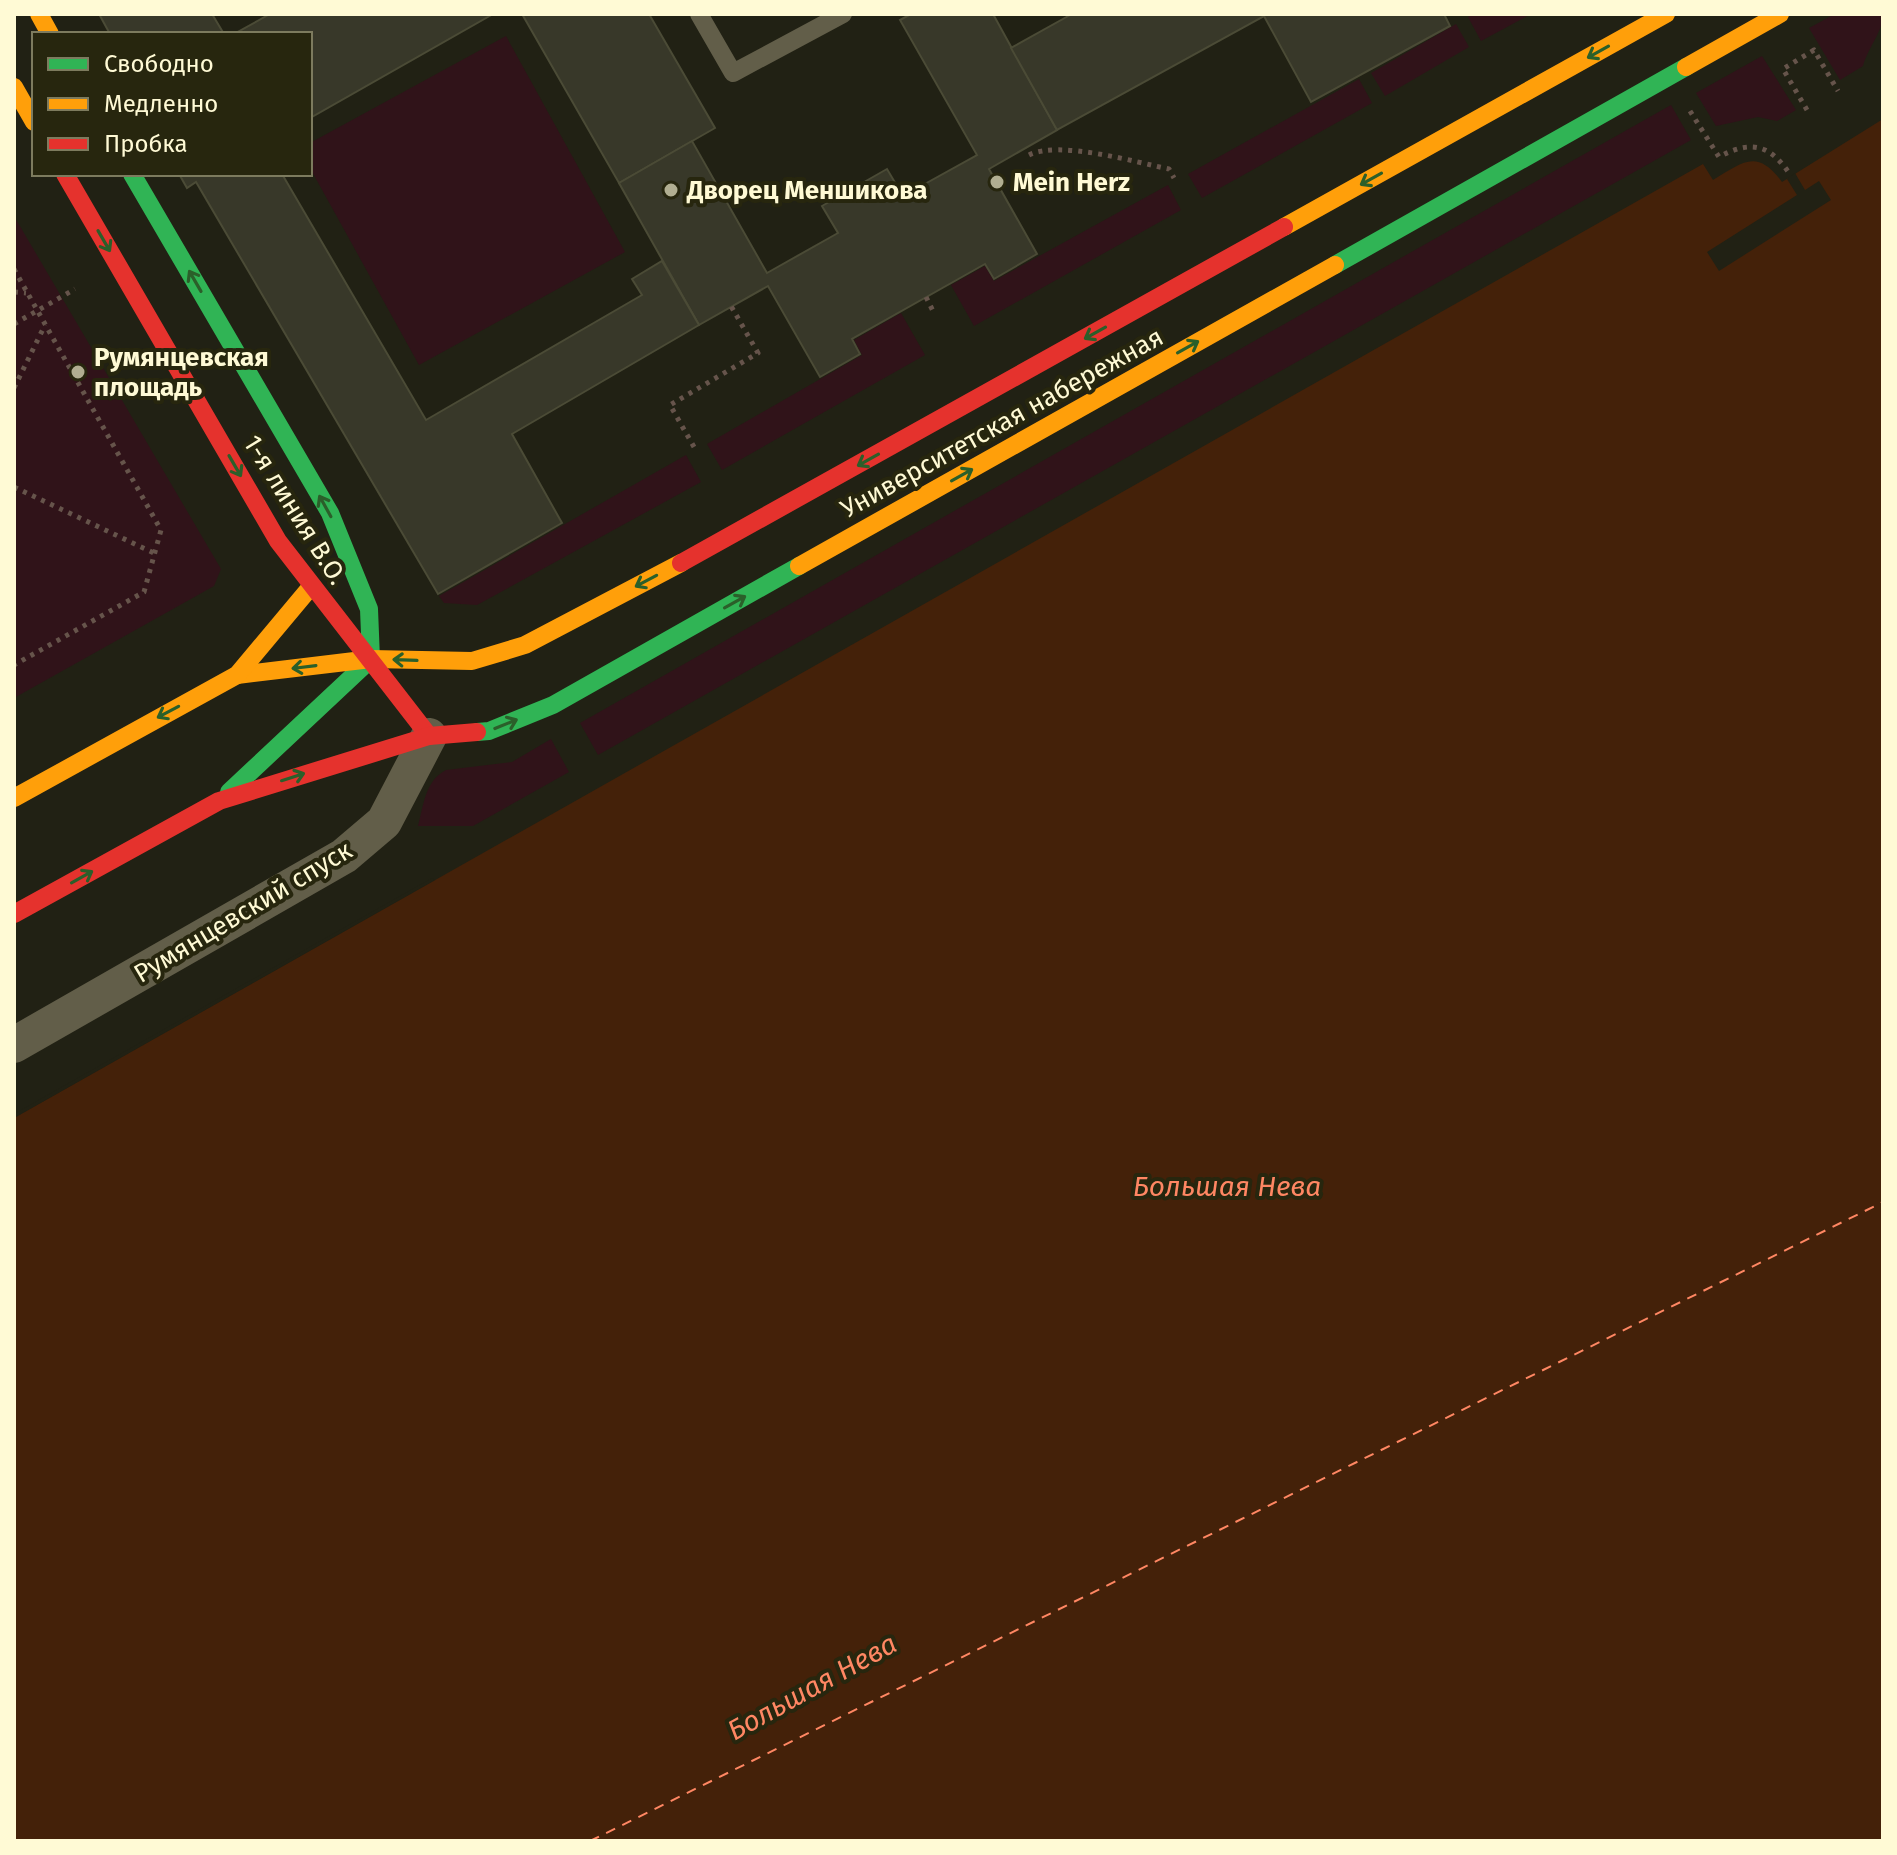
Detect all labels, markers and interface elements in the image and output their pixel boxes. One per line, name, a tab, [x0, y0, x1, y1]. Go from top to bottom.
legend	[32, 32, 312, 176]
one-way arrow	[1586, 45, 1610, 60]
text: Свободно	[104, 50, 214, 78]
text: Медленно	[104, 90, 218, 118]
text: Пробка	[104, 130, 188, 158]
place label: Mein Herz	[1013, 167, 1130, 198]
one-way arrow	[1359, 171, 1383, 187]
marker: Mein Herz	[988, 173, 1006, 191]
place label: Дворец Меншикова	[686, 175, 928, 206]
marker: Дворец Меншикова	[662, 181, 680, 199]
one-way arrow	[96, 229, 112, 252]
one-way arrow	[187, 270, 203, 293]
street label: Университетская набережная	[835, 321, 1169, 525]
one-way arrow	[1084, 325, 1107, 341]
one-way arrow	[1176, 339, 1199, 355]
place label: Румянцевская площадь	[94, 342, 269, 403]
marker: Румянцевская площадь	[69, 363, 87, 381]
street label: 1-я линия В.О.	[237, 429, 353, 591]
one-way arrow	[857, 452, 880, 468]
one-way arrow	[227, 454, 243, 477]
one-way arrow	[950, 467, 973, 483]
one-way arrow	[317, 494, 333, 518]
one-way arrow	[635, 574, 659, 590]
one-way arrow	[723, 594, 747, 610]
one-way arrow	[392, 652, 419, 667]
one-way arrow	[291, 659, 318, 674]
one-way arrow	[157, 704, 180, 720]
one-way arrow	[493, 716, 518, 730]
one-way arrow	[280, 769, 305, 783]
street label: Румянцевский спуск	[128, 834, 358, 989]
one-way arrow	[70, 868, 94, 884]
water label: Большая Нева	[1133, 1170, 1321, 1203]
water label: Большая Нева	[722, 1627, 902, 1747]

